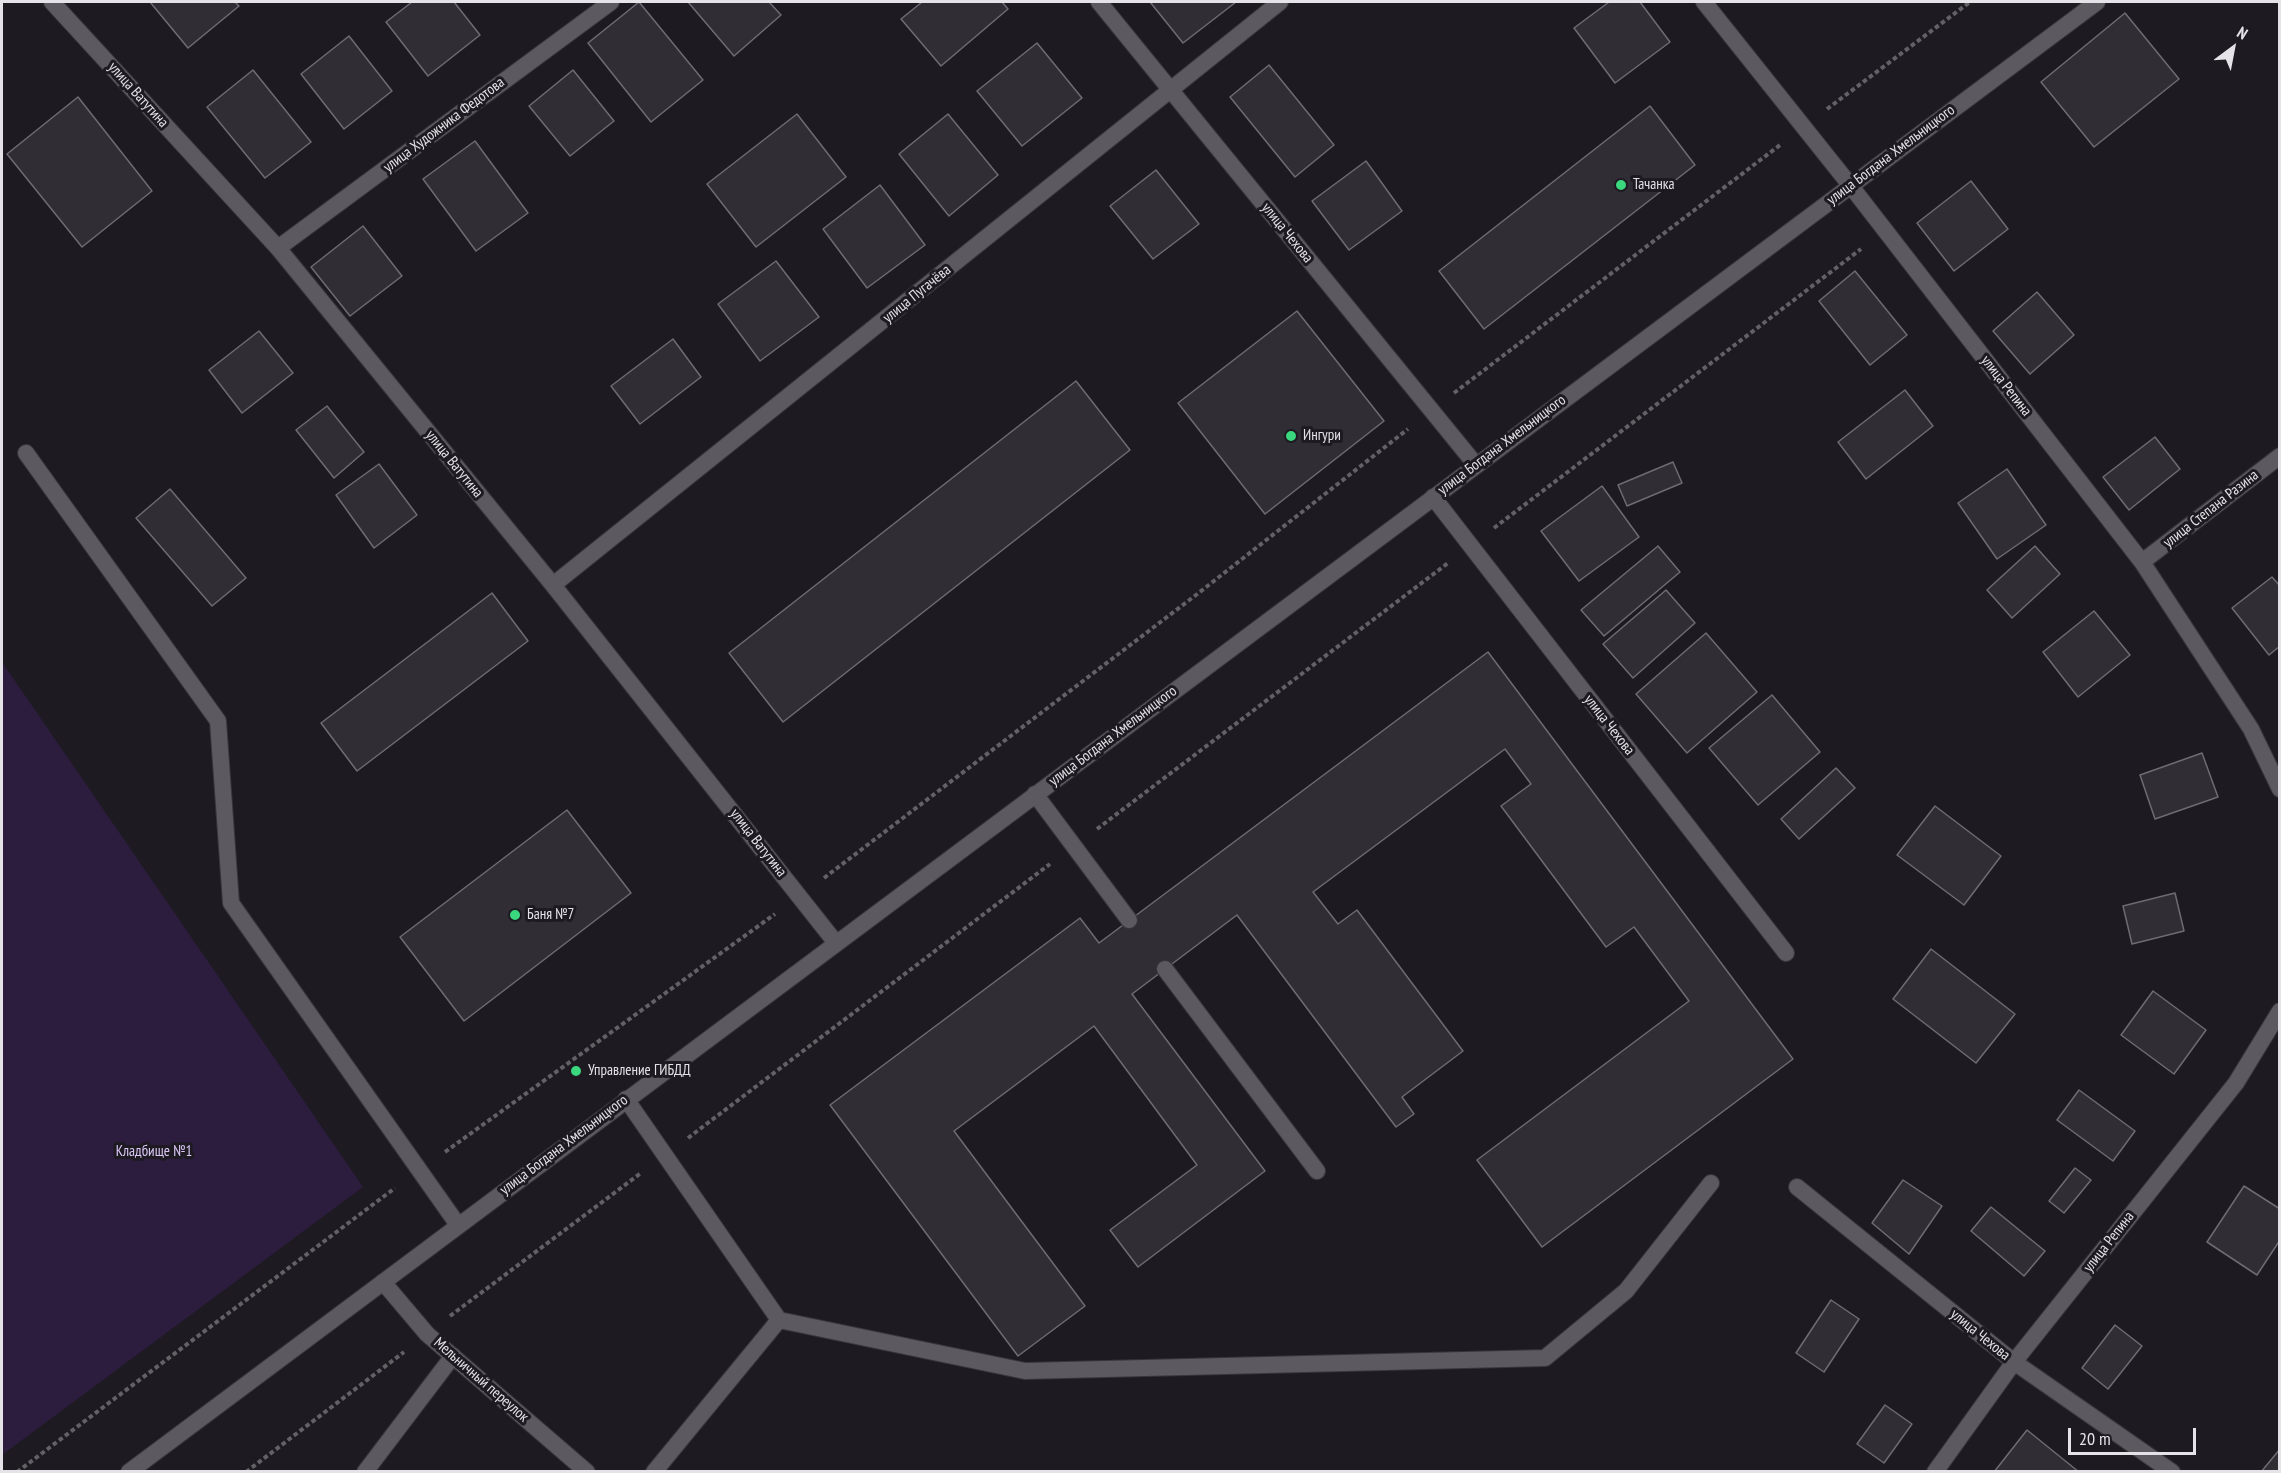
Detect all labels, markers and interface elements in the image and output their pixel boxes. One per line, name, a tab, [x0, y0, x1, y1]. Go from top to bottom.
north arrow	[2203, 18, 2263, 78]
text: N	[2234, 22, 2251, 44]
street label: улица Ватутина	[104, 59, 172, 131]
street label: улица Художника Федотова	[380, 74, 508, 176]
street label: улица Богдана Хмельницкого	[1824, 101, 1958, 209]
place label: Тачанка	[1633, 176, 1675, 194]
marker: Тачанка	[1614, 178, 1628, 192]
street label: улица Чехова	[1257, 199, 1317, 267]
street label: улица Пугачёва	[879, 261, 955, 327]
street label: улица Репина	[1977, 352, 2035, 420]
street label: улица Богдана Хмельницкого	[1435, 391, 1569, 499]
street label: улица Ватутина	[421, 427, 487, 501]
place label: Ингури	[1303, 427, 1341, 445]
marker: Ингури	[1284, 429, 1298, 443]
street label: улица Степана Разина	[2160, 466, 2262, 552]
street label: улица Богдана Хмельницкого	[1046, 682, 1180, 790]
street label: улица Чехова	[1580, 691, 1638, 759]
street label: улица Ватутина	[726, 805, 790, 881]
place label: Баня №7	[527, 906, 574, 924]
marker: Баня №7	[508, 908, 522, 922]
place label: Управление ГИБДД	[588, 1062, 691, 1080]
marker: Управление ГИБДД	[569, 1064, 583, 1078]
street label: улица Богдана Хмельницкого	[497, 1091, 631, 1199]
park label: Кладбище №1	[116, 1143, 192, 1161]
street label: улица Репина	[2080, 1208, 2138, 1276]
street label: улица Чехова	[1946, 1305, 2014, 1365]
street label: Мельничный переулок	[430, 1334, 532, 1426]
scale bar	[2071, 1416, 2198, 1454]
text: 20 m	[2079, 1427, 2111, 1450]

